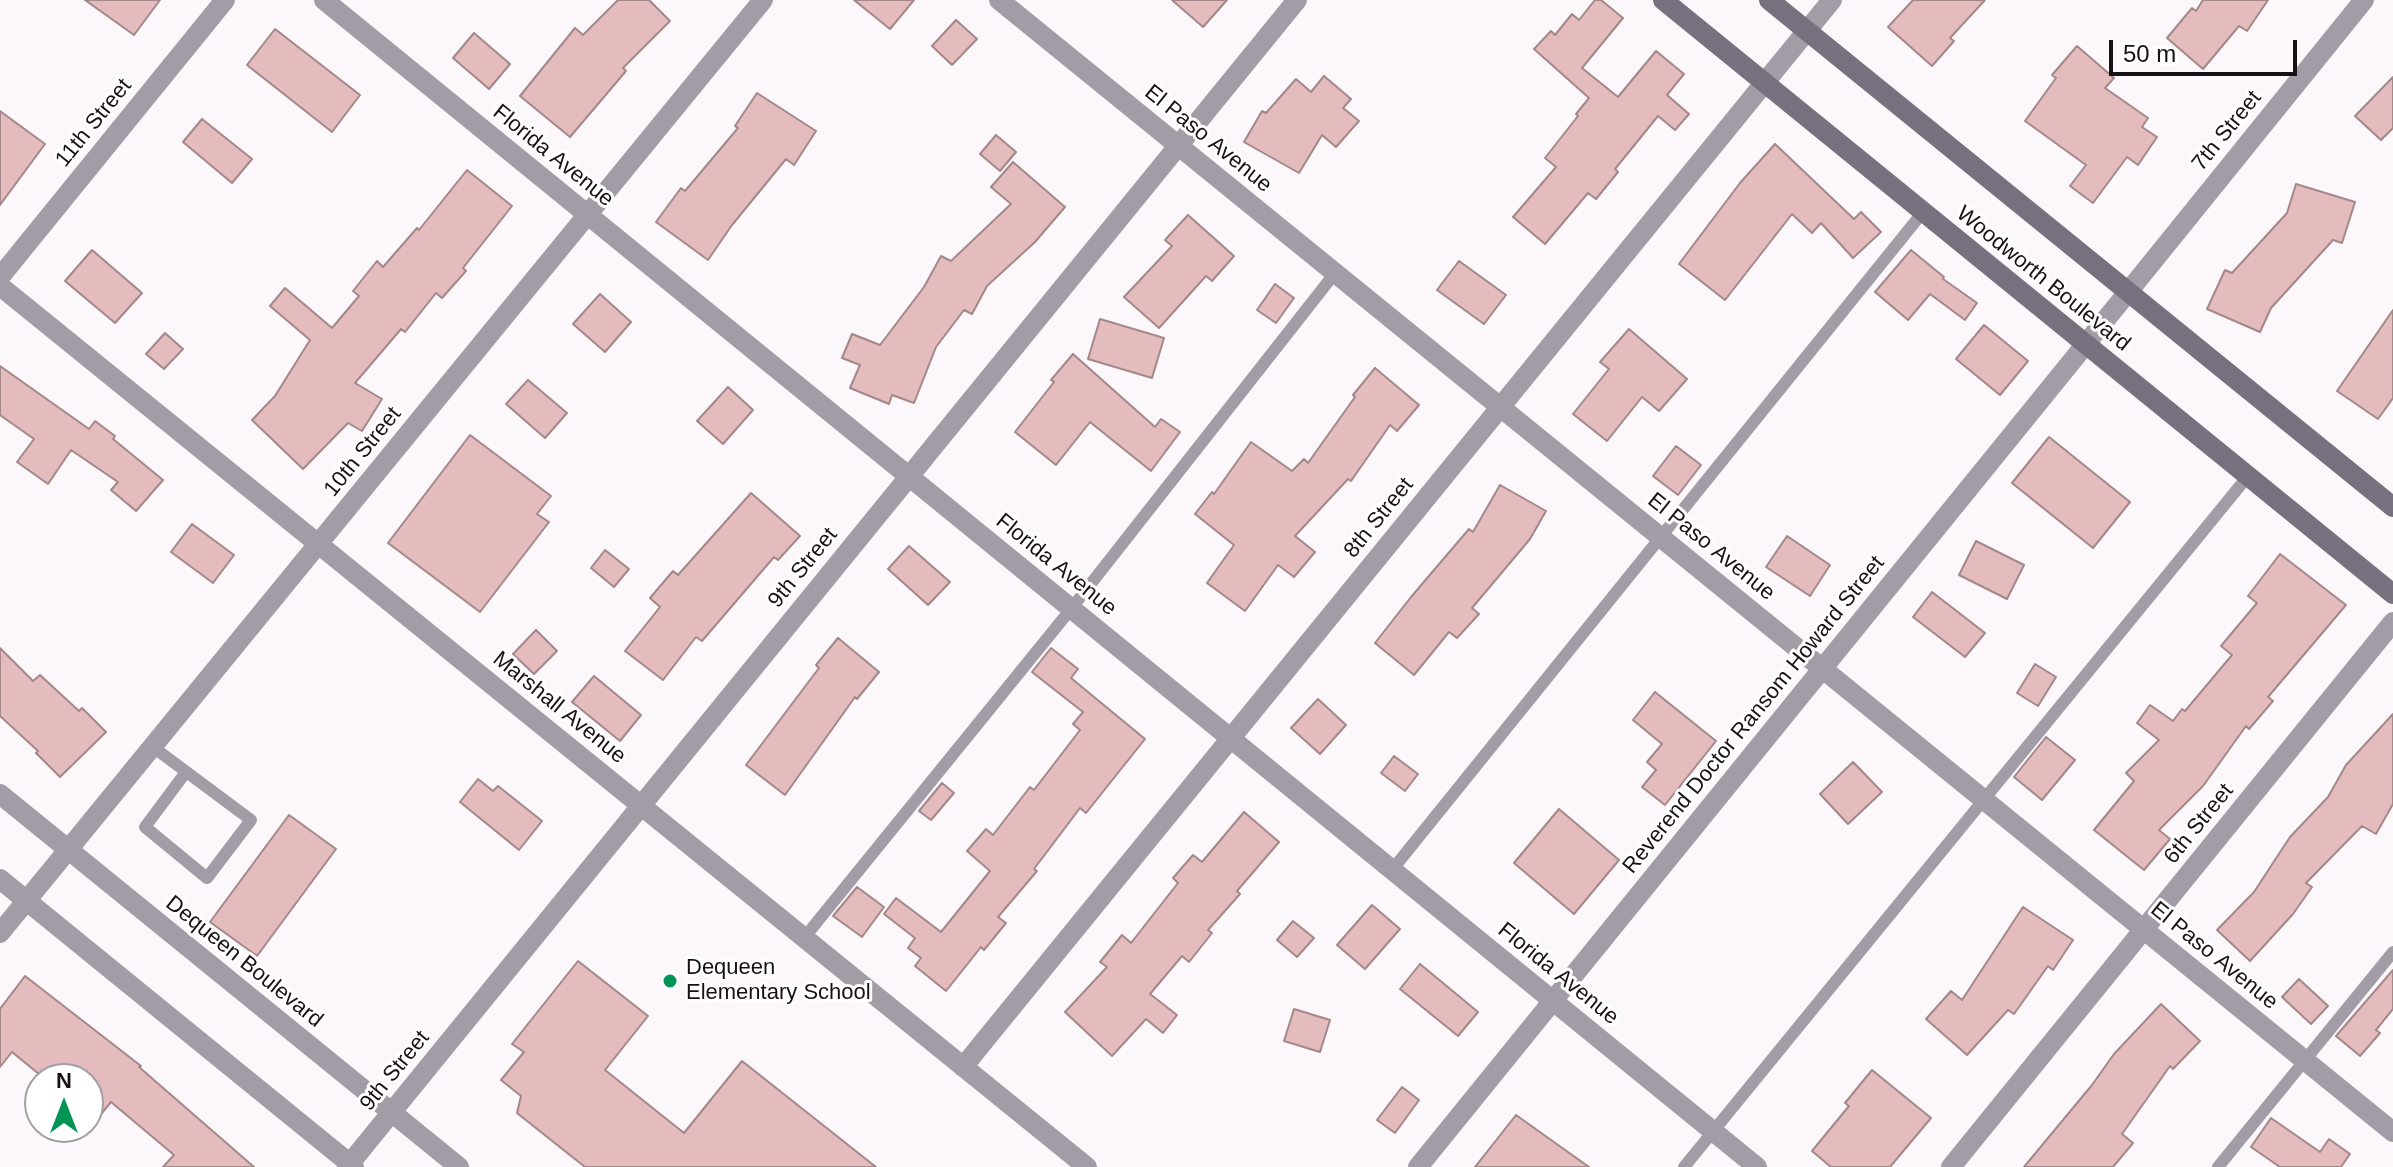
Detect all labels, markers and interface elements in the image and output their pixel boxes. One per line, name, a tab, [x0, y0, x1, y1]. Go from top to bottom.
scale bar	[2113, 24, 2301, 74]
text: 50 m	[2123, 40, 2176, 67]
street label: 11th Street	[50, 74, 138, 172]
street label: El Paso Avenue	[1139, 80, 1277, 198]
street label: 7th Street	[2187, 86, 2267, 176]
street label: Florida Avenue	[487, 99, 619, 213]
street label: Woodworth Boulevard	[1951, 201, 2135, 357]
street label: 10th Street	[319, 402, 407, 502]
street label: 8th Street	[1339, 473, 1419, 563]
street label: El Paso Avenue	[1642, 488, 1780, 606]
street label: Florida Avenue	[990, 508, 1122, 622]
street label: 9th Street	[763, 523, 843, 613]
street label: Reverend Doctor Ransom Howard Street	[1618, 551, 1890, 879]
street label: Marshall Avenue	[487, 646, 631, 770]
street label: 6th Street	[2159, 779, 2239, 869]
street label: Dequeen Boulevard	[160, 891, 328, 1033]
street label: El Paso Avenue	[2145, 897, 2283, 1015]
street label: Florida Avenue	[1492, 917, 1624, 1031]
place label: Dequeen Elementary School	[686, 955, 871, 1006]
marker: Dequeen Elementary School	[661, 972, 679, 990]
street label: 9th Street	[355, 1026, 435, 1116]
north arrow	[24, 1063, 104, 1143]
text: N	[56, 1068, 72, 1093]

